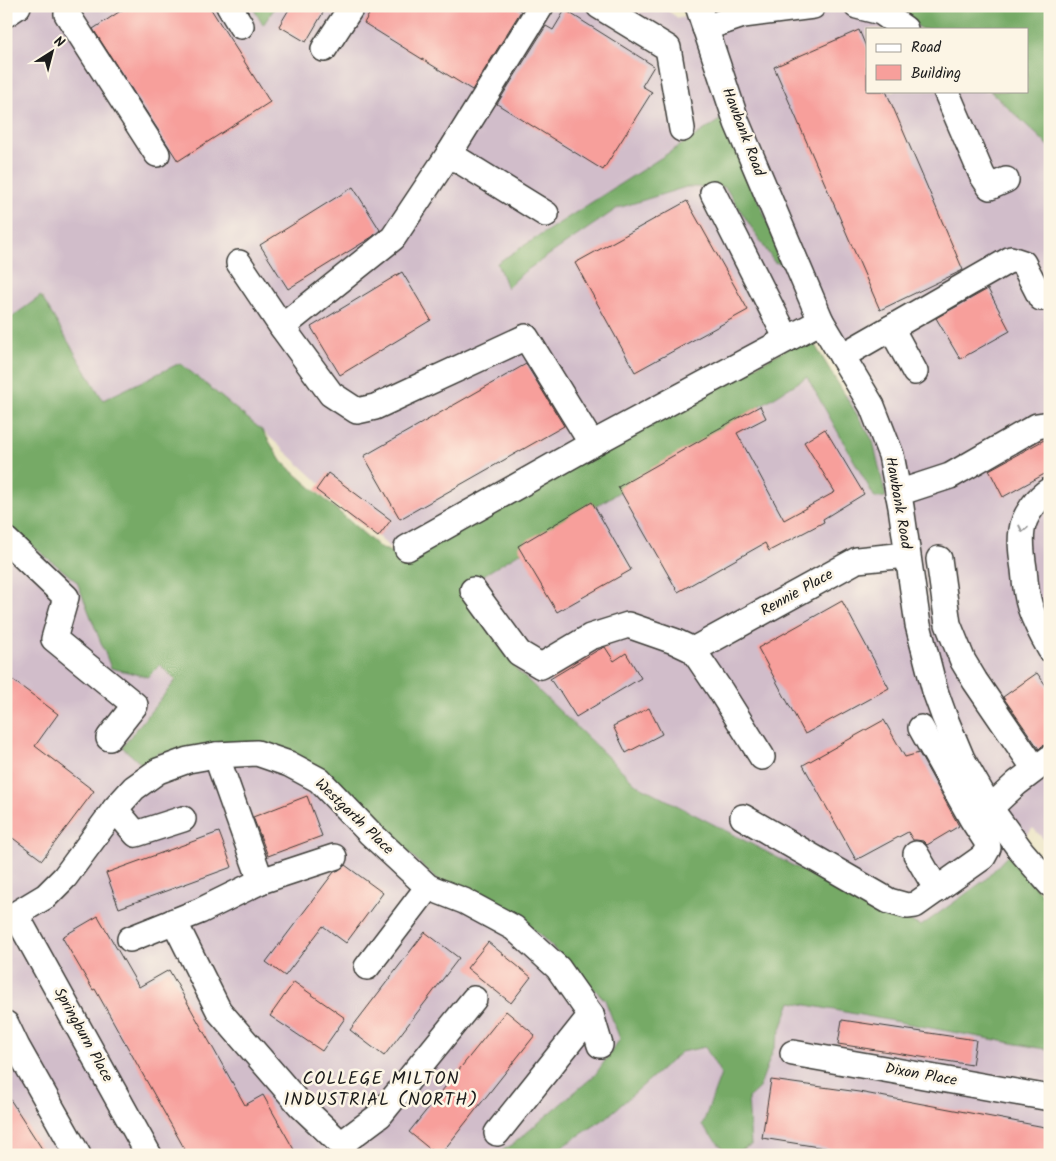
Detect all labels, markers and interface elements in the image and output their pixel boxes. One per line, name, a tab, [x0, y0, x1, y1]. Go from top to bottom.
north arrow	[28, 28, 78, 78]
legend	[866, 28, 1028, 92]
text: N	[49, 31, 69, 54]
text: Road	[911, 36, 942, 60]
text: Building	[911, 62, 961, 86]
street label: Hawbank Road	[715, 84, 771, 180]
street label: Hawbank Road	[878, 455, 918, 551]
one-way arrow	[1019, 525, 1029, 534]
street label: Rennie Place	[756, 563, 838, 623]
street label: Westgarth Place	[309, 773, 399, 861]
street label: Springburn Place	[47, 983, 119, 1087]
street label: Dixon Place	[883, 1057, 959, 1093]
district label: COLLEGE MILTON INDUSTRIAL (NORTH)	[284, 1065, 478, 1115]

